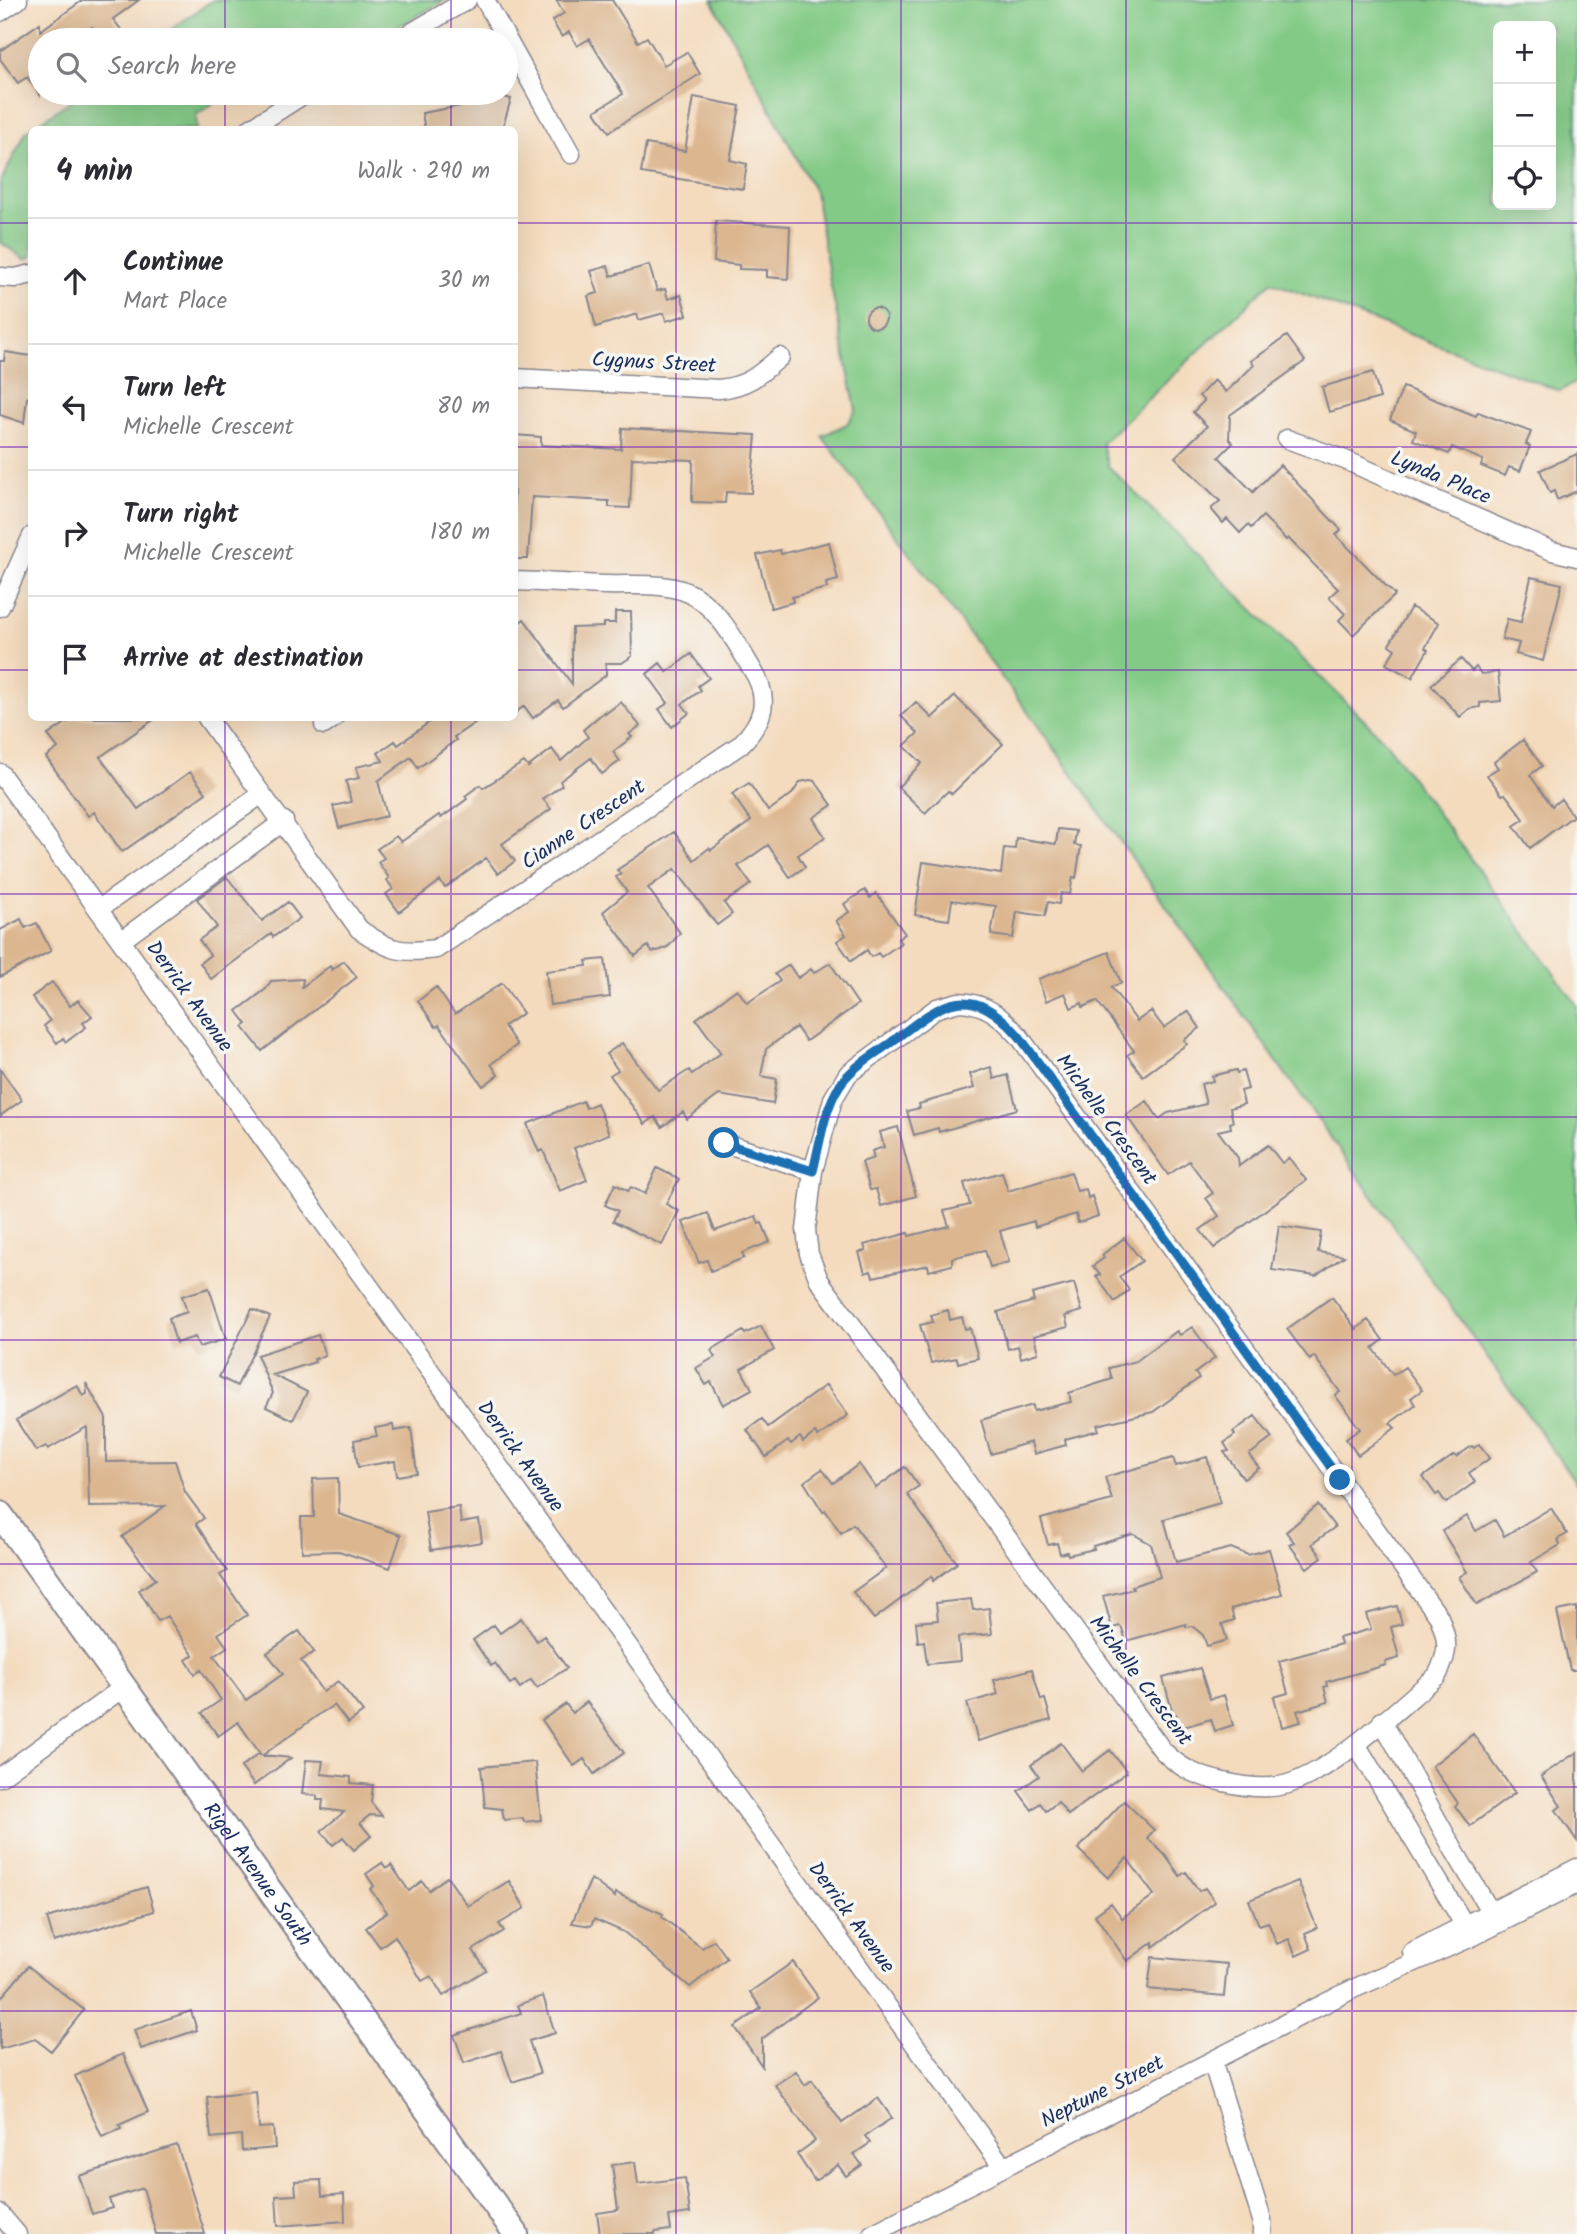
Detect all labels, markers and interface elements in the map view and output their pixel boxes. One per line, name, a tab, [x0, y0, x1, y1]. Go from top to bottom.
map controls	[1493, 21, 1556, 210]
button: +	[1493, 21, 1556, 84]
search box	[28, 28, 518, 105]
text: Search here	[108, 46, 236, 88]
icon: search	[52, 48, 90, 86]
button: −	[1493, 84, 1556, 147]
button: locate	[1493, 147, 1556, 210]
text: 4 min	[56, 148, 133, 196]
text: Walk · 290 m	[357, 154, 490, 190]
text: Continue	[123, 242, 224, 284]
icon: ahead	[56, 262, 94, 300]
text: 30 m	[438, 263, 490, 299]
text: Mart Place	[123, 284, 227, 320]
street label: Cygnus Street	[591, 344, 718, 383]
text: Turn left	[123, 368, 226, 410]
icon: left	[56, 388, 94, 426]
text: 80 m	[437, 389, 490, 425]
text: Michelle Crescent	[123, 410, 294, 446]
street label: Lynda Place	[1385, 442, 1496, 515]
text: Turn right	[123, 494, 239, 536]
icon: right	[56, 514, 94, 552]
text: 180 m	[430, 515, 490, 551]
text: Michelle Crescent	[123, 536, 294, 572]
text: Arrive at destination	[123, 638, 363, 680]
icon: arrive	[56, 640, 94, 678]
street label: Cianne Crescent	[515, 771, 653, 879]
street label: Derrick Avenue	[137, 934, 241, 1060]
street label: Michelle Crescent	[1047, 1047, 1165, 1193]
route start	[708, 1127, 739, 1158]
street label: Derrick Avenue	[468, 1394, 572, 1520]
route end	[1324, 1464, 1355, 1495]
street label: Michelle Crescent	[1080, 1609, 1200, 1754]
street label: Rigel Avenue South	[194, 1796, 320, 1954]
street label: Derrick Avenue	[799, 1855, 903, 1981]
street label: Neptune Street	[1035, 2047, 1171, 2138]

